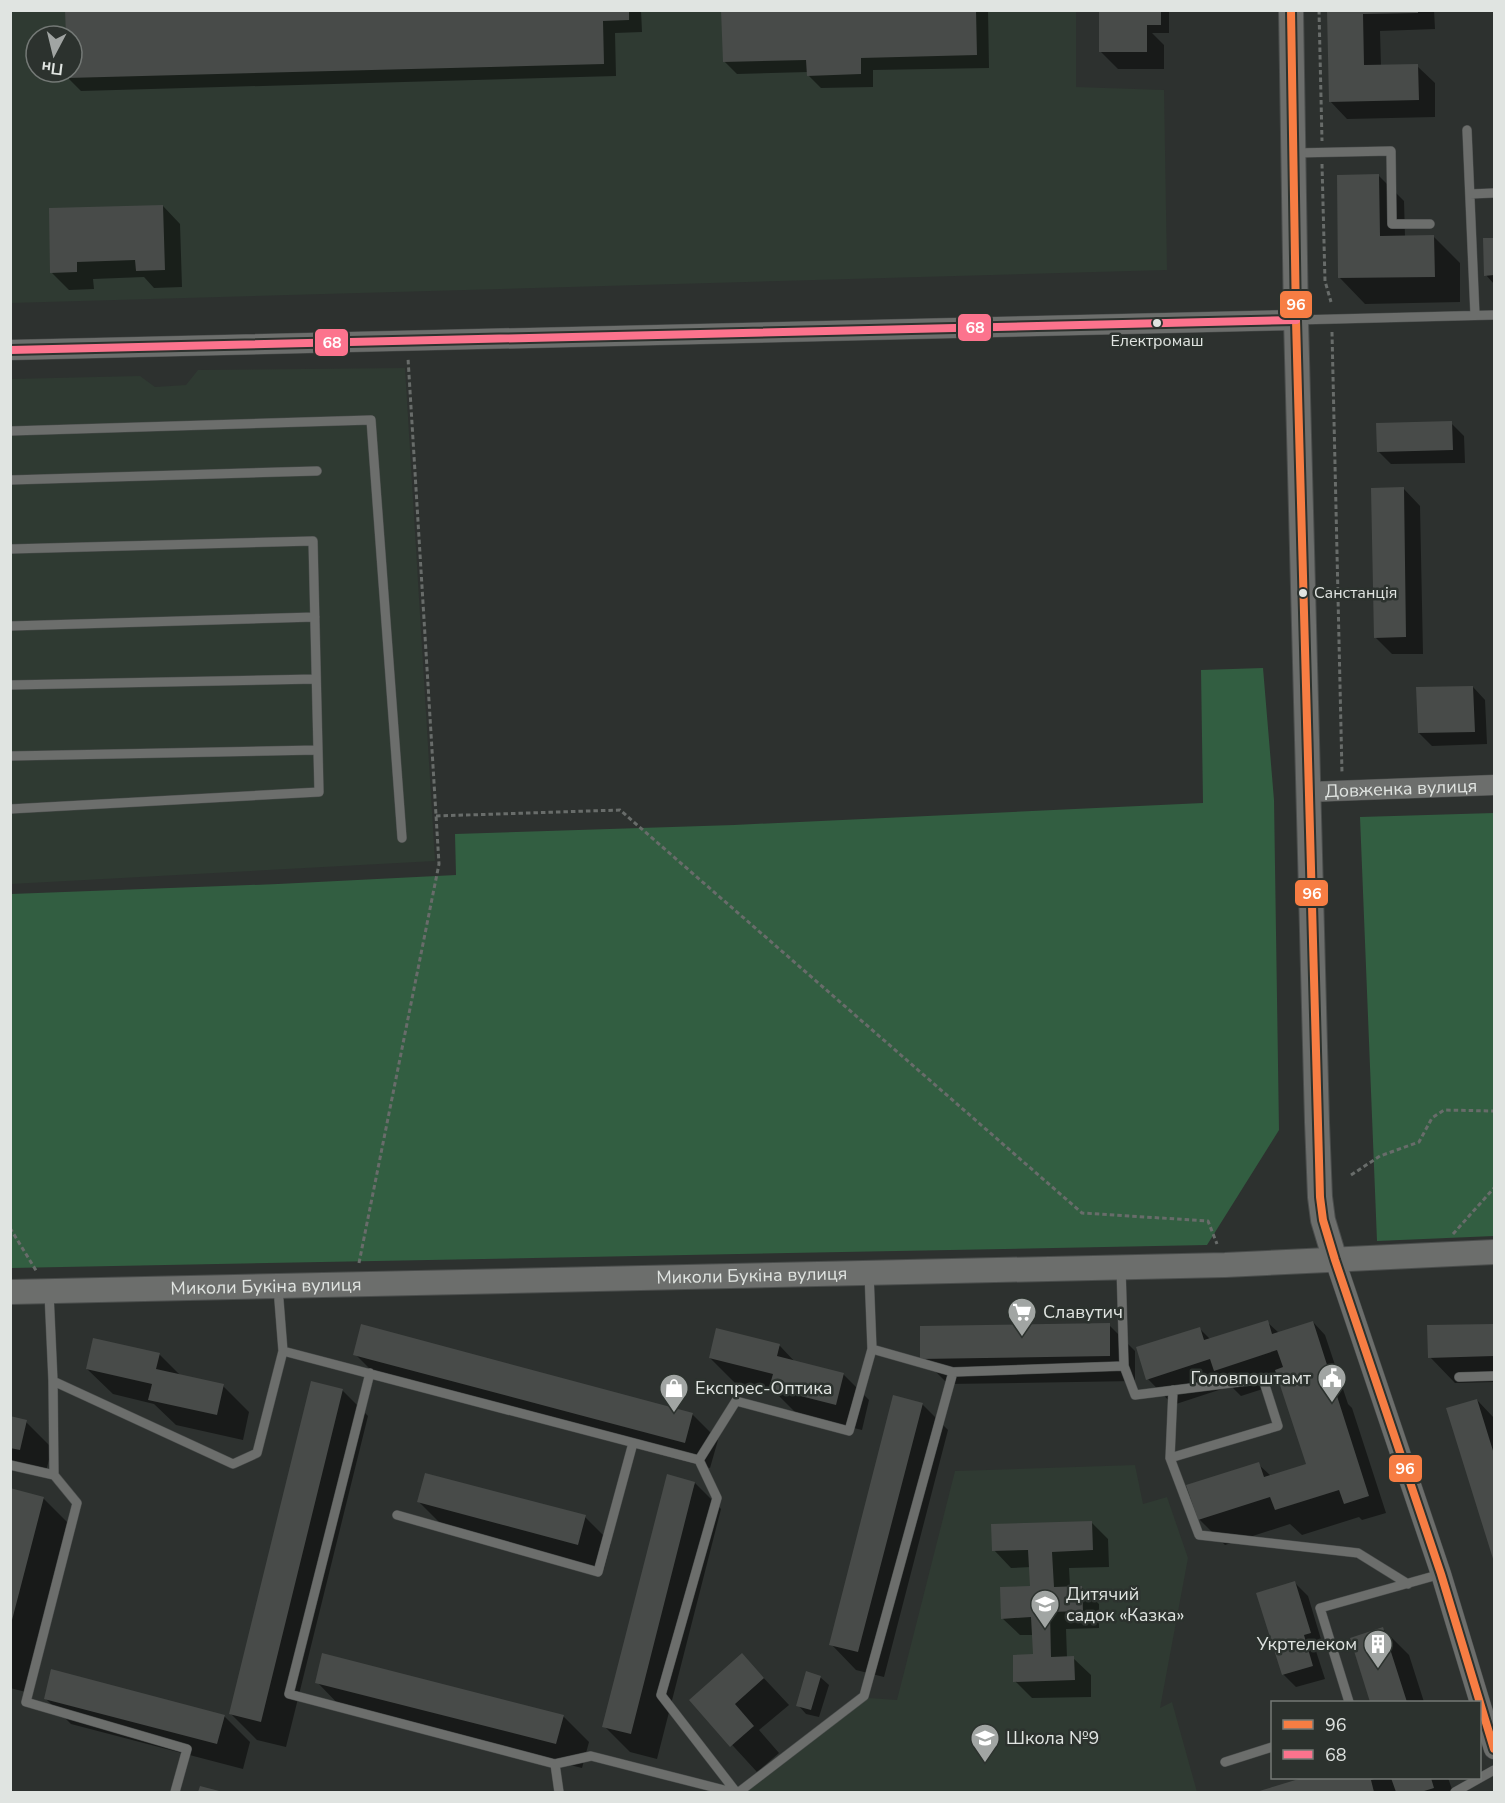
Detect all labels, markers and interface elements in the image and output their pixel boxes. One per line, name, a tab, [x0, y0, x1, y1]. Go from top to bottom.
north arrow	[24, 24, 84, 84]
text: Пн	[40, 56, 65, 80]
line badge: 96	[1279, 290, 1313, 319]
text: 96	[1286, 294, 1306, 316]
line badge: 68	[957, 313, 992, 342]
text: 68	[965, 317, 985, 339]
marker: Електромаш	[1151, 317, 1163, 329]
line badge: 68	[314, 328, 349, 357]
place label: Електромаш	[1110, 330, 1204, 352]
text: 68	[322, 332, 342, 354]
place label: Санстанція	[1314, 582, 1397, 604]
marker: Санстанція	[1297, 587, 1309, 599]
street label: Довженка вулиця	[1324, 774, 1478, 803]
line badge: 96	[1294, 879, 1329, 907]
text: 96	[1302, 883, 1322, 905]
street label: Миколи Букіна вулиця	[656, 1261, 848, 1290]
street label: Миколи Букіна вулиця	[170, 1272, 362, 1300]
supermarket icon: Славутич	[1006, 1296, 1038, 1338]
place label: Славутич	[1043, 1300, 1123, 1324]
public building icon: Головпоштамт	[1316, 1362, 1348, 1404]
place label: Головпоштамт	[1190, 1366, 1311, 1390]
shop icon: Експрес-Оптика	[658, 1372, 690, 1414]
place label: Експрес-Оптика	[695, 1376, 833, 1400]
line badge: 96	[1388, 1454, 1423, 1483]
text: 96	[1395, 1458, 1415, 1480]
place label: Дитячий садок «Казка»	[1066, 1582, 1184, 1627]
school or university icon: Дитячий садок «Казка»	[1029, 1588, 1061, 1630]
building icon: Укртелеком	[1362, 1628, 1394, 1670]
place label: Укртелеком	[1256, 1632, 1357, 1656]
legend	[1271, 1701, 1481, 1779]
text: 96	[1325, 1713, 1347, 1737]
school or university icon: Школа №9	[969, 1722, 1001, 1764]
place label: Школа №9	[1006, 1726, 1099, 1750]
text: 68	[1325, 1743, 1347, 1767]

